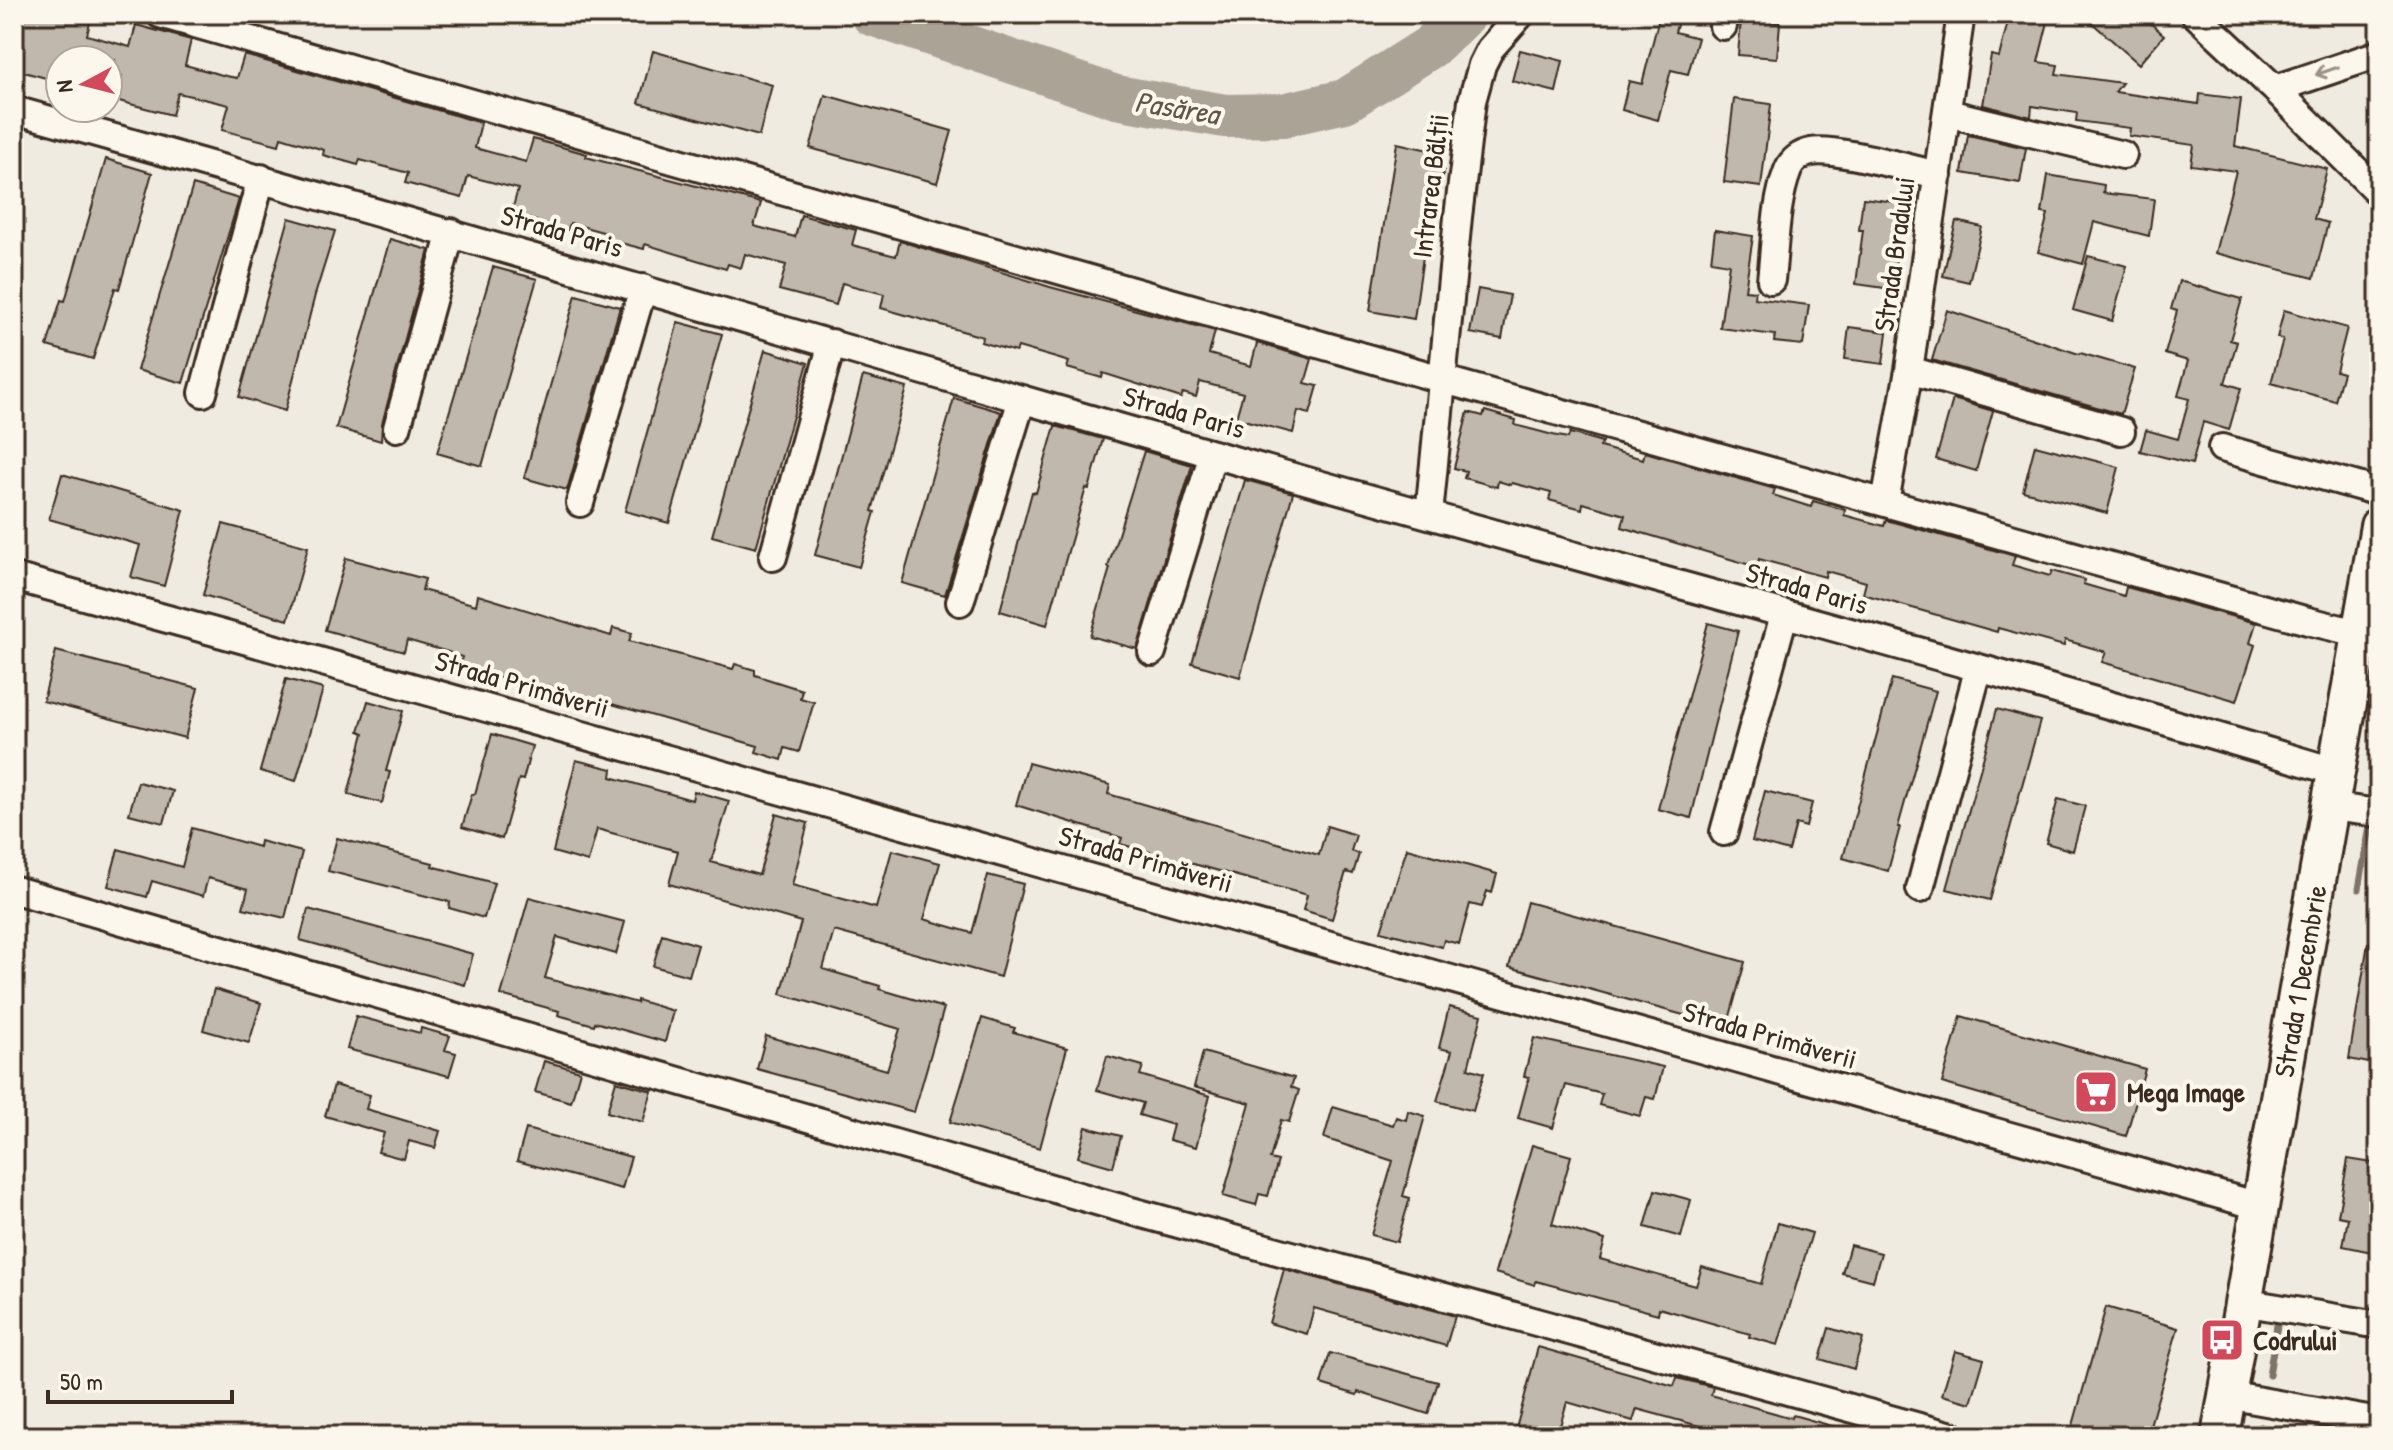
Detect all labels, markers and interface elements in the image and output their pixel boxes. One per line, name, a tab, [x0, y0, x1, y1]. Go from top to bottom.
north arrow	[44, 44, 124, 124]
one-way arrow	[2315, 65, 2340, 80]
text: N	[49, 79, 80, 94]
water label: Pasărea	[1132, 81, 1225, 134]
street label: Intrarea Bălții	[1402, 112, 1458, 260]
street label: Strada Bradului	[1864, 174, 1924, 334]
street label: Strada Paris	[497, 196, 627, 266]
street label: Strada Paris	[1119, 377, 1249, 447]
street label: Strada Paris	[1742, 553, 1872, 623]
street label: Strada Primăverii	[431, 641, 613, 727]
street label: Strada Primăverii	[1055, 816, 1237, 902]
street label: Strada 1 Decembrie	[2264, 882, 2336, 1080]
street label: Strada Primăverii	[1679, 992, 1861, 1078]
supermarket icon: Mega Image	[2072, 1068, 2120, 1116]
place label: Mega Image	[2127, 1073, 2246, 1112]
bus stop icon: Codrului	[2198, 1316, 2246, 1364]
place label: Codrului	[2253, 1321, 2337, 1359]
scale bar	[48, 1354, 232, 1404]
text: 50 m	[60, 1365, 103, 1397]

